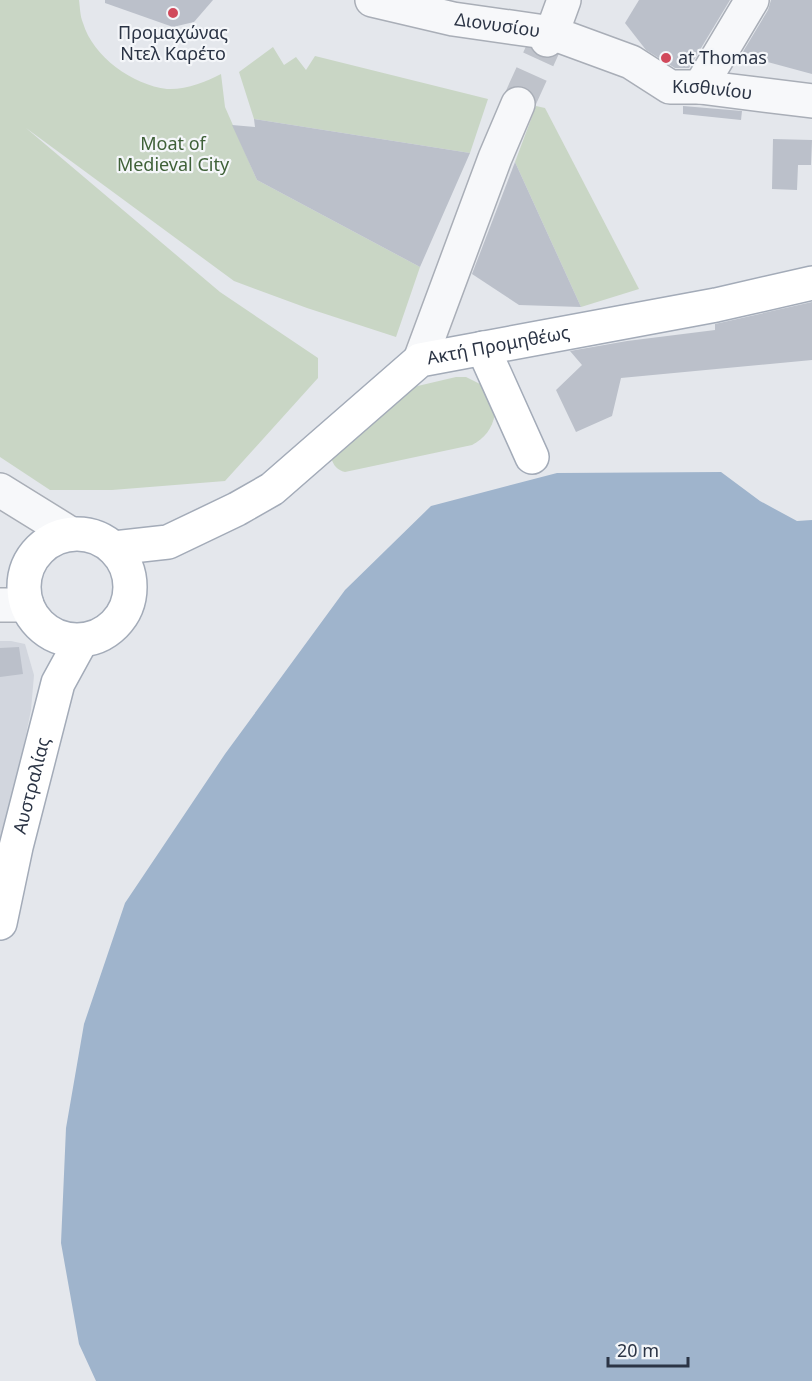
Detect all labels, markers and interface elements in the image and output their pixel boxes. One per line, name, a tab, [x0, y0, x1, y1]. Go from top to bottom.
marker: Προμαχώνας Ντελ Καρέτο	[166, 6, 180, 20]
street label: Διονυσίου	[453, 6, 542, 42]
place label: Προμαχώνας Ντελ Καρέτο	[118, 20, 228, 65]
place label: at Thomas	[678, 45, 767, 69]
marker: at Thomas	[659, 51, 673, 65]
street label: Κισθινίου	[672, 74, 754, 104]
park label: Moat of Medieval City	[117, 131, 230, 176]
street label: Ακτή Προμηθέως	[425, 319, 572, 369]
street label: Αυστραλίας	[7, 734, 55, 836]
scale bar	[608, 1330, 688, 1368]
text: 20 m	[617, 1338, 659, 1362]

